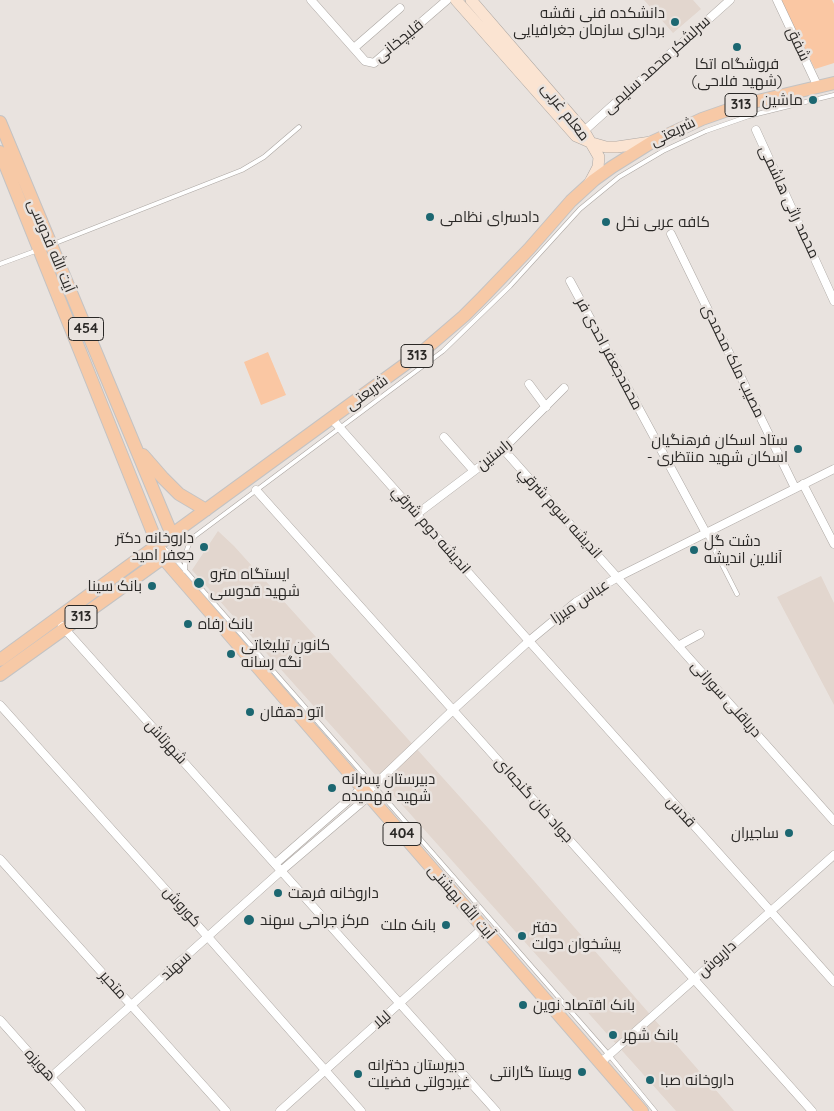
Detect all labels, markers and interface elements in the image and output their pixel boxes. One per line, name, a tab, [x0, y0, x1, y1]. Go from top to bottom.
place label: دانشکده فنی نقشه برداری سازمان جغرافیایی	[513, 4, 665, 39]
street label: سرلشکر محمد سلیمی	[600, 12, 714, 118]
street label: قلیچخانی	[371, 16, 427, 66]
marker: دانشکده فنی نقشه برداری سازمان جغرافیایی	[669, 16, 681, 28]
street label: شفق	[782, 24, 814, 64]
marker: فروشگاه اتکا (شهید فلاحی)	[731, 41, 743, 53]
place label: فروشگاه اتکا (شهید فلاحی)	[692, 55, 782, 90]
street label: معلم غربی	[537, 80, 593, 144]
place label: ماشین	[762, 91, 803, 109]
road number: 313	[725, 94, 757, 116]
marker: ماشین	[807, 94, 819, 106]
street label: شریعتی	[648, 113, 698, 151]
street label: محمد راثی هاشمی	[755, 143, 823, 261]
street label: آیت الله قدوسی	[23, 197, 79, 295]
place label: دادسرای نظامی	[440, 208, 539, 226]
marker: دادسرای نظامی	[424, 211, 436, 223]
place label: کافه عربی نخل	[616, 213, 710, 231]
marker: کافه عربی نخل	[600, 216, 612, 228]
street label: محمدجعفر احدی فر	[572, 295, 646, 413]
street label: مصیب ملک محمدی	[698, 301, 768, 421]
road number: 454	[68, 318, 104, 340]
road number: 313	[401, 344, 433, 368]
street label: شریعتی	[342, 372, 392, 414]
place label: ستاد اسکان فرهنگیان - اسکان شهید منتظری	[647, 431, 788, 466]
street label: راستین	[473, 436, 515, 474]
marker: ستاد اسکان فرهنگیان - اسکان شهید منتظری	[792, 443, 804, 455]
street label: اندیشه سوم شرقي	[514, 464, 606, 562]
street label: انديشه دوم شرقي	[388, 482, 474, 578]
place label: داروخانه دکتر جعفر امید	[116, 529, 194, 564]
place label: دشت گل آنلاین اندیشه	[704, 532, 782, 567]
marker: داروخانه دکتر جعفر امید	[198, 541, 210, 553]
marker: دشت گل آنلاین اندیشه	[688, 544, 700, 556]
place label: ایستگاه مترو شهید قدوسی	[210, 565, 300, 600]
marker: ایستگاه مترو شهید قدوسی	[192, 576, 206, 590]
street label: عباس میرزا	[547, 576, 613, 628]
place label: بانک سینا	[88, 577, 142, 595]
marker: بانک سینا	[146, 580, 158, 592]
road number: 313	[65, 606, 97, 628]
place label: بانک رفاه	[198, 615, 253, 633]
marker: بانک رفاه	[182, 618, 194, 630]
place label: کانون تبلیغاتی نگه رسانه	[241, 636, 330, 671]
marker: کانون تبلیغاتی نگه رسانه	[225, 648, 237, 660]
street label: دریاقلی سورانی	[687, 657, 765, 741]
place label: اتو دهقان	[260, 703, 324, 721]
marker: اتو دهقان	[244, 706, 256, 718]
street label: شهرتاش	[141, 716, 191, 768]
street label: جواد خان گنجه‌ای	[491, 754, 577, 846]
place label: دبیرستان پسرانه شهید فهمیده	[342, 770, 435, 805]
marker: دبیرستان پسرانه شهید فهمیده	[326, 782, 338, 794]
street label: قدس	[663, 793, 699, 831]
road number: 404	[383, 822, 421, 846]
place label: ساجیران	[731, 824, 779, 842]
marker: ساجیران	[783, 827, 795, 839]
street label: آیت الله بهشتی	[424, 861, 498, 943]
street label: کوروش	[159, 883, 205, 931]
place label: داروخانه فرهت	[288, 884, 379, 902]
marker: داروخانه فرهت	[272, 887, 284, 899]
place label: مرکز جراحی سهند	[260, 911, 369, 929]
marker: مرکز جراحی سهند	[242, 913, 256, 927]
place label: بانک ملت	[381, 916, 436, 934]
place label: دفتر پیشخوان دولت	[532, 918, 621, 953]
marker: بانک ملت	[440, 919, 452, 931]
marker: دفتر پیشخوان دولت	[516, 930, 528, 942]
street label: داریوش	[694, 937, 740, 981]
street label: سهند	[157, 948, 195, 984]
street label: متحیر	[96, 967, 130, 1003]
place label: بانک اقتصاد نوین	[533, 996, 635, 1014]
marker: بانک اقتصاد نوین	[517, 999, 529, 1011]
street label: لیلا	[369, 1007, 395, 1033]
place label: بانک شهر	[623, 1026, 679, 1044]
marker: بانک شهر	[607, 1029, 619, 1041]
street label: هویزه	[21, 1045, 59, 1085]
place label: دبيرستان دخترانه غیردولتی فضیلت	[368, 1056, 470, 1091]
place label: ویستا گارانتی	[490, 1063, 572, 1081]
marker: ویستا گارانتی	[576, 1066, 588, 1078]
marker: دبيرستان دخترانه غیردولتی فضیلت	[352, 1068, 364, 1080]
place label: داروخانه صبا	[660, 1071, 734, 1089]
marker: داروخانه صبا	[644, 1074, 656, 1086]

